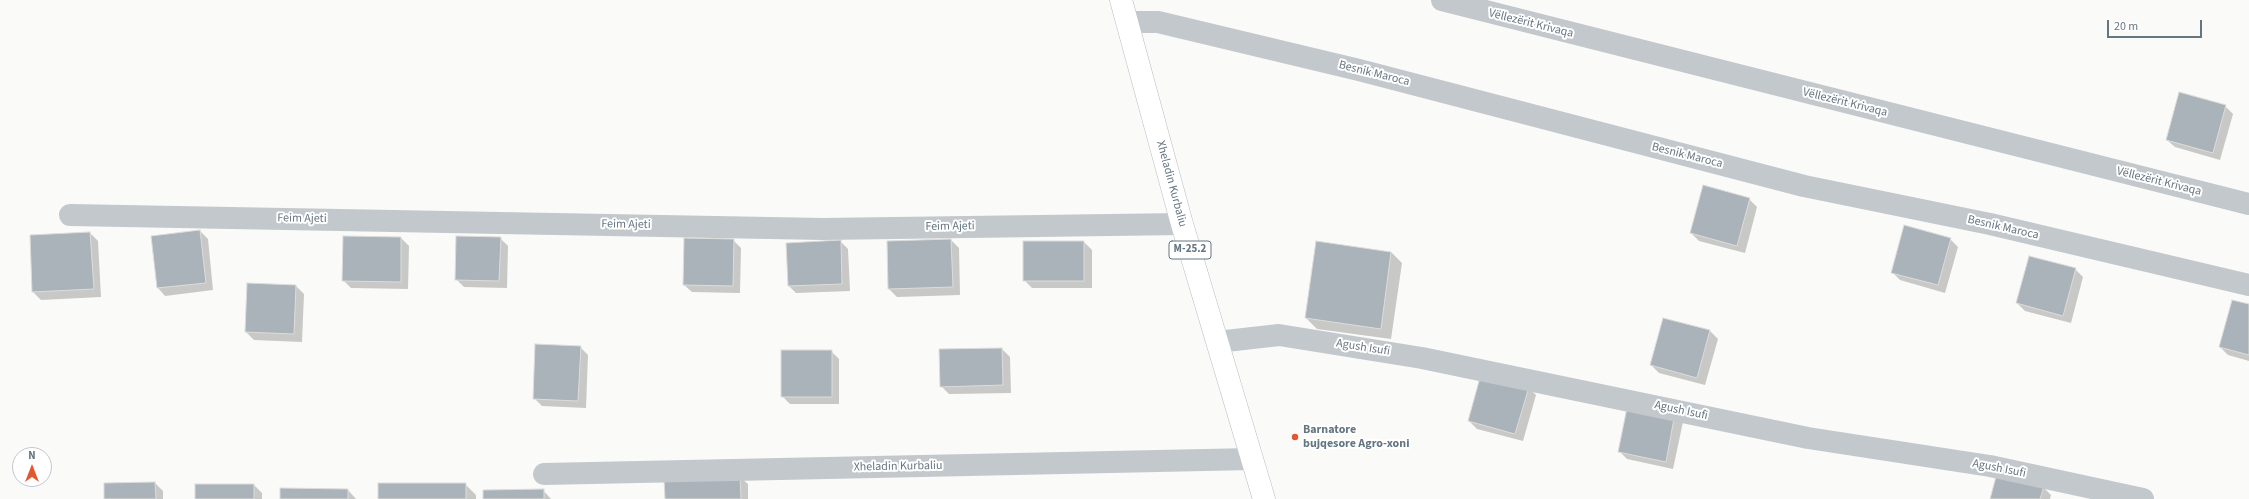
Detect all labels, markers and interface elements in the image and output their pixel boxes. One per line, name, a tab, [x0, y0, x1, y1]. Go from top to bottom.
street label: Vëllezërit Krivaqa	[1487, 7, 1575, 41]
scale bar	[2109, 12, 2204, 38]
text: 20 m	[2114, 18, 2138, 35]
street label: Besnik Maroca	[1337, 58, 1411, 90]
street label: Vëllezërit Krivaqa	[1801, 86, 1889, 120]
street label: Xheladin Kurbaliu	[1153, 139, 1189, 229]
street label: Besnik Maroca	[1650, 140, 1724, 172]
street label: Vëllezërit Krivaqa	[2115, 165, 2203, 199]
street label: Feim Ajeti	[277, 211, 327, 227]
street label: Besnik Maroca	[1966, 213, 2040, 243]
street label: Feim Ajeti	[601, 217, 651, 233]
street label: Feim Ajeti	[925, 219, 975, 235]
road number: M-25.2	[1169, 241, 1211, 259]
street label: Agush Isufi	[1335, 337, 1391, 359]
street label: Agush Isufi	[1653, 398, 1709, 424]
place label: Barnatore bujqesore Agro-xoni	[1303, 423, 1409, 451]
marker: Barnatore bujqesore Agro-xoni	[1290, 432, 1300, 442]
north arrow	[12, 447, 52, 487]
text: N	[28, 448, 36, 463]
street label: Agush Isufi	[1971, 457, 2027, 481]
street label: Xheladin Kurbaliu	[853, 459, 943, 475]

